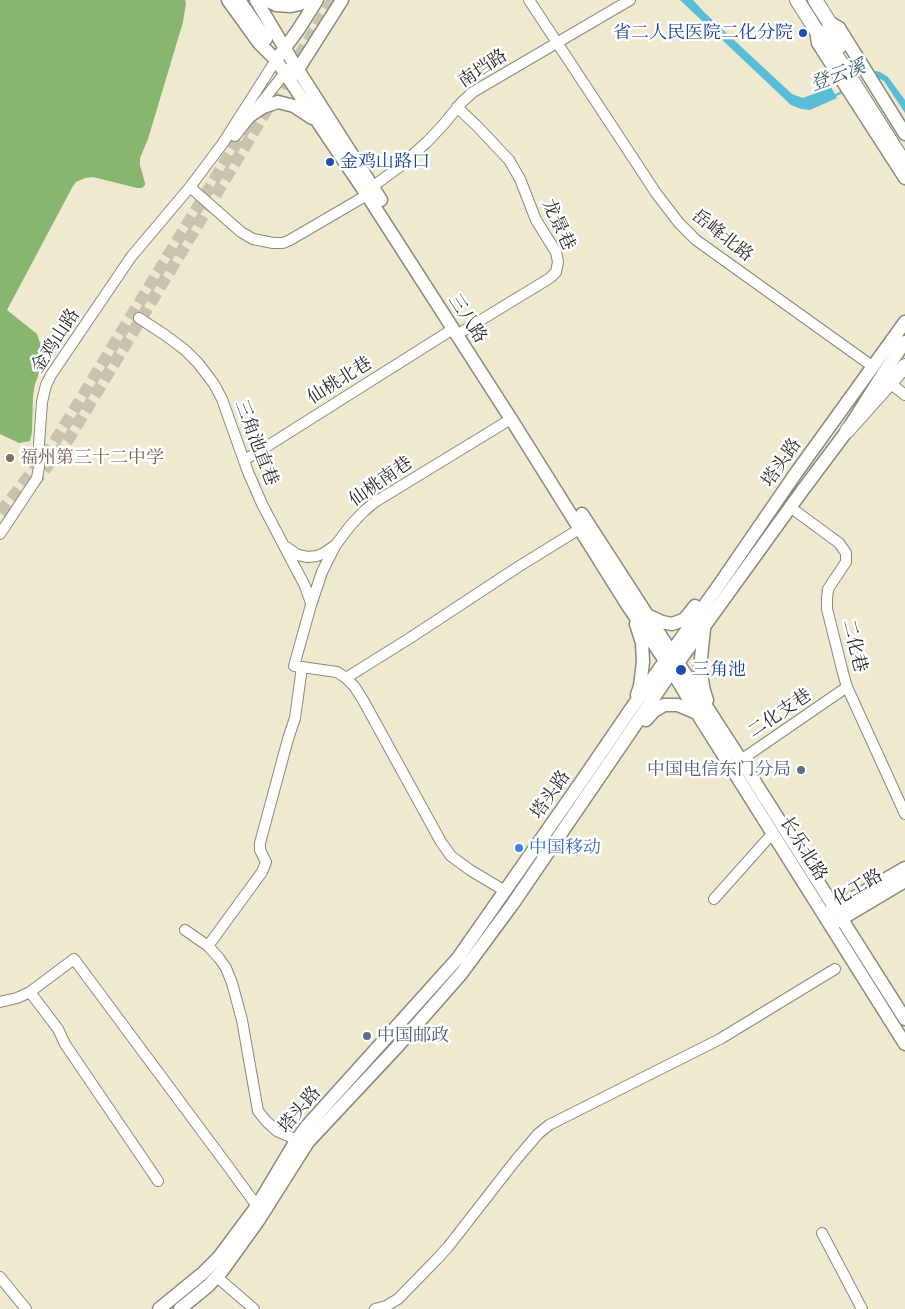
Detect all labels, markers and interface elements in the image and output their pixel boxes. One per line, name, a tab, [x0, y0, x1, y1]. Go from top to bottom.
place label: 省二人民医院二化分院	[613, 22, 793, 44]
marker: 省二人民医院二化分院	[797, 27, 809, 39]
street label: 南垱路	[454, 45, 512, 93]
water label: 登云溪	[807, 56, 869, 96]
place label: 金鸡山路口	[340, 151, 430, 173]
marker: 金鸡山路口	[324, 156, 336, 168]
street label: 龙景巷	[537, 196, 579, 254]
street label: 岳峰北路	[687, 205, 757, 267]
street label: 三八路	[443, 290, 491, 348]
street label: 金鸡山路	[27, 305, 85, 377]
street label: 仙桃北巷	[304, 353, 376, 409]
street label: 三角池直巷	[230, 397, 282, 489]
street label: 塔头路	[758, 435, 806, 491]
place label: 福州第三十二中学	[20, 447, 164, 469]
marker: 福州第三十二中学	[4, 452, 16, 464]
street label: 仙桃南巷	[345, 453, 417, 511]
street label: 二化巷	[837, 617, 871, 675]
place label: 三角池	[692, 659, 746, 681]
marker: 三角池	[674, 663, 688, 677]
street label: 二化支巷	[744, 685, 816, 743]
place label: 中国电信东门分局	[647, 759, 791, 781]
marker: 中国电信东门分局	[795, 764, 807, 776]
street label: 塔头路	[527, 767, 575, 823]
street label: 长乐北路	[775, 813, 831, 885]
place label: 中国移动	[529, 837, 601, 859]
marker: 中国移动	[513, 842, 525, 854]
street label: 化工路	[829, 865, 887, 911]
place label: 中国邮政	[377, 1025, 449, 1047]
marker: 中国邮政	[361, 1030, 373, 1042]
street label: 塔头路	[274, 1082, 326, 1138]

